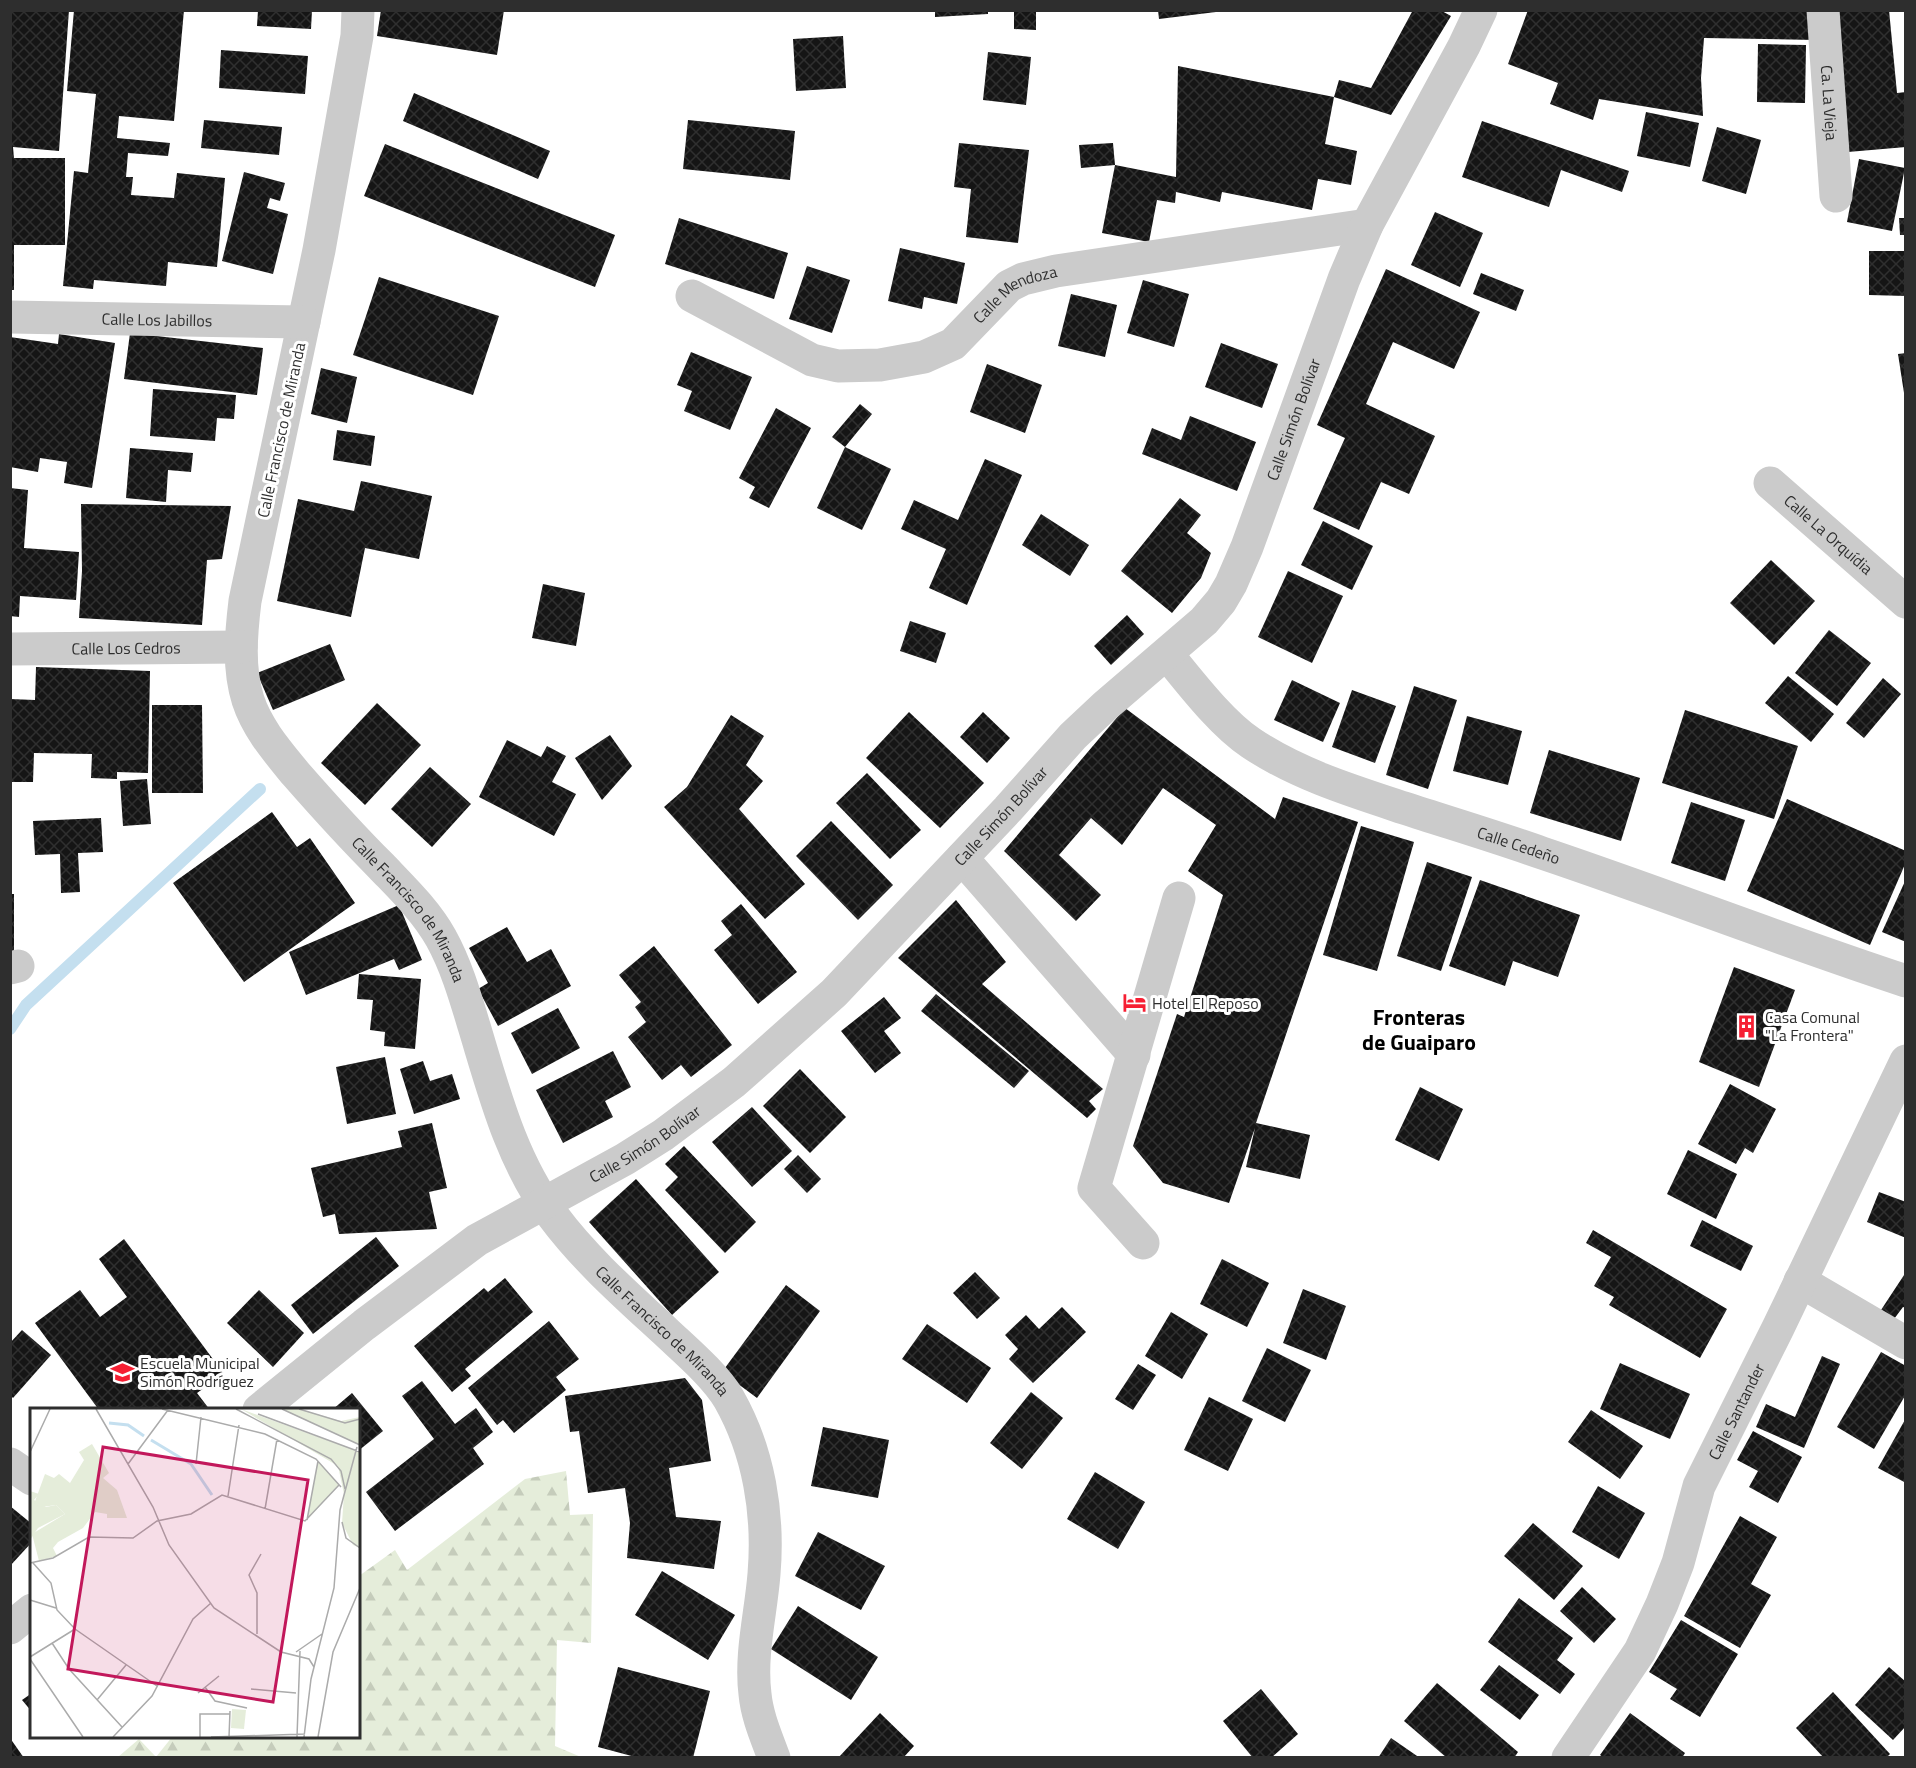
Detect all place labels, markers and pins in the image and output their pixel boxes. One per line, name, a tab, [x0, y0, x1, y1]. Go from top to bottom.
hotel icon: Hotel El Reposo	[1121, 990, 1147, 1016]
place label: Hotel El Reposo	[1152, 991, 1259, 1015]
place label: Casa Comunal "La Frontera"	[1765, 1005, 1860, 1047]
building icon: Casa Comunal "La Frontera"	[1734, 1013, 1760, 1039]
place label: Escuela Municipal Simón Rodríguez	[140, 1351, 260, 1393]
school or university icon: Escuela Municipal Simón Rodríguez	[109, 1359, 135, 1385]

